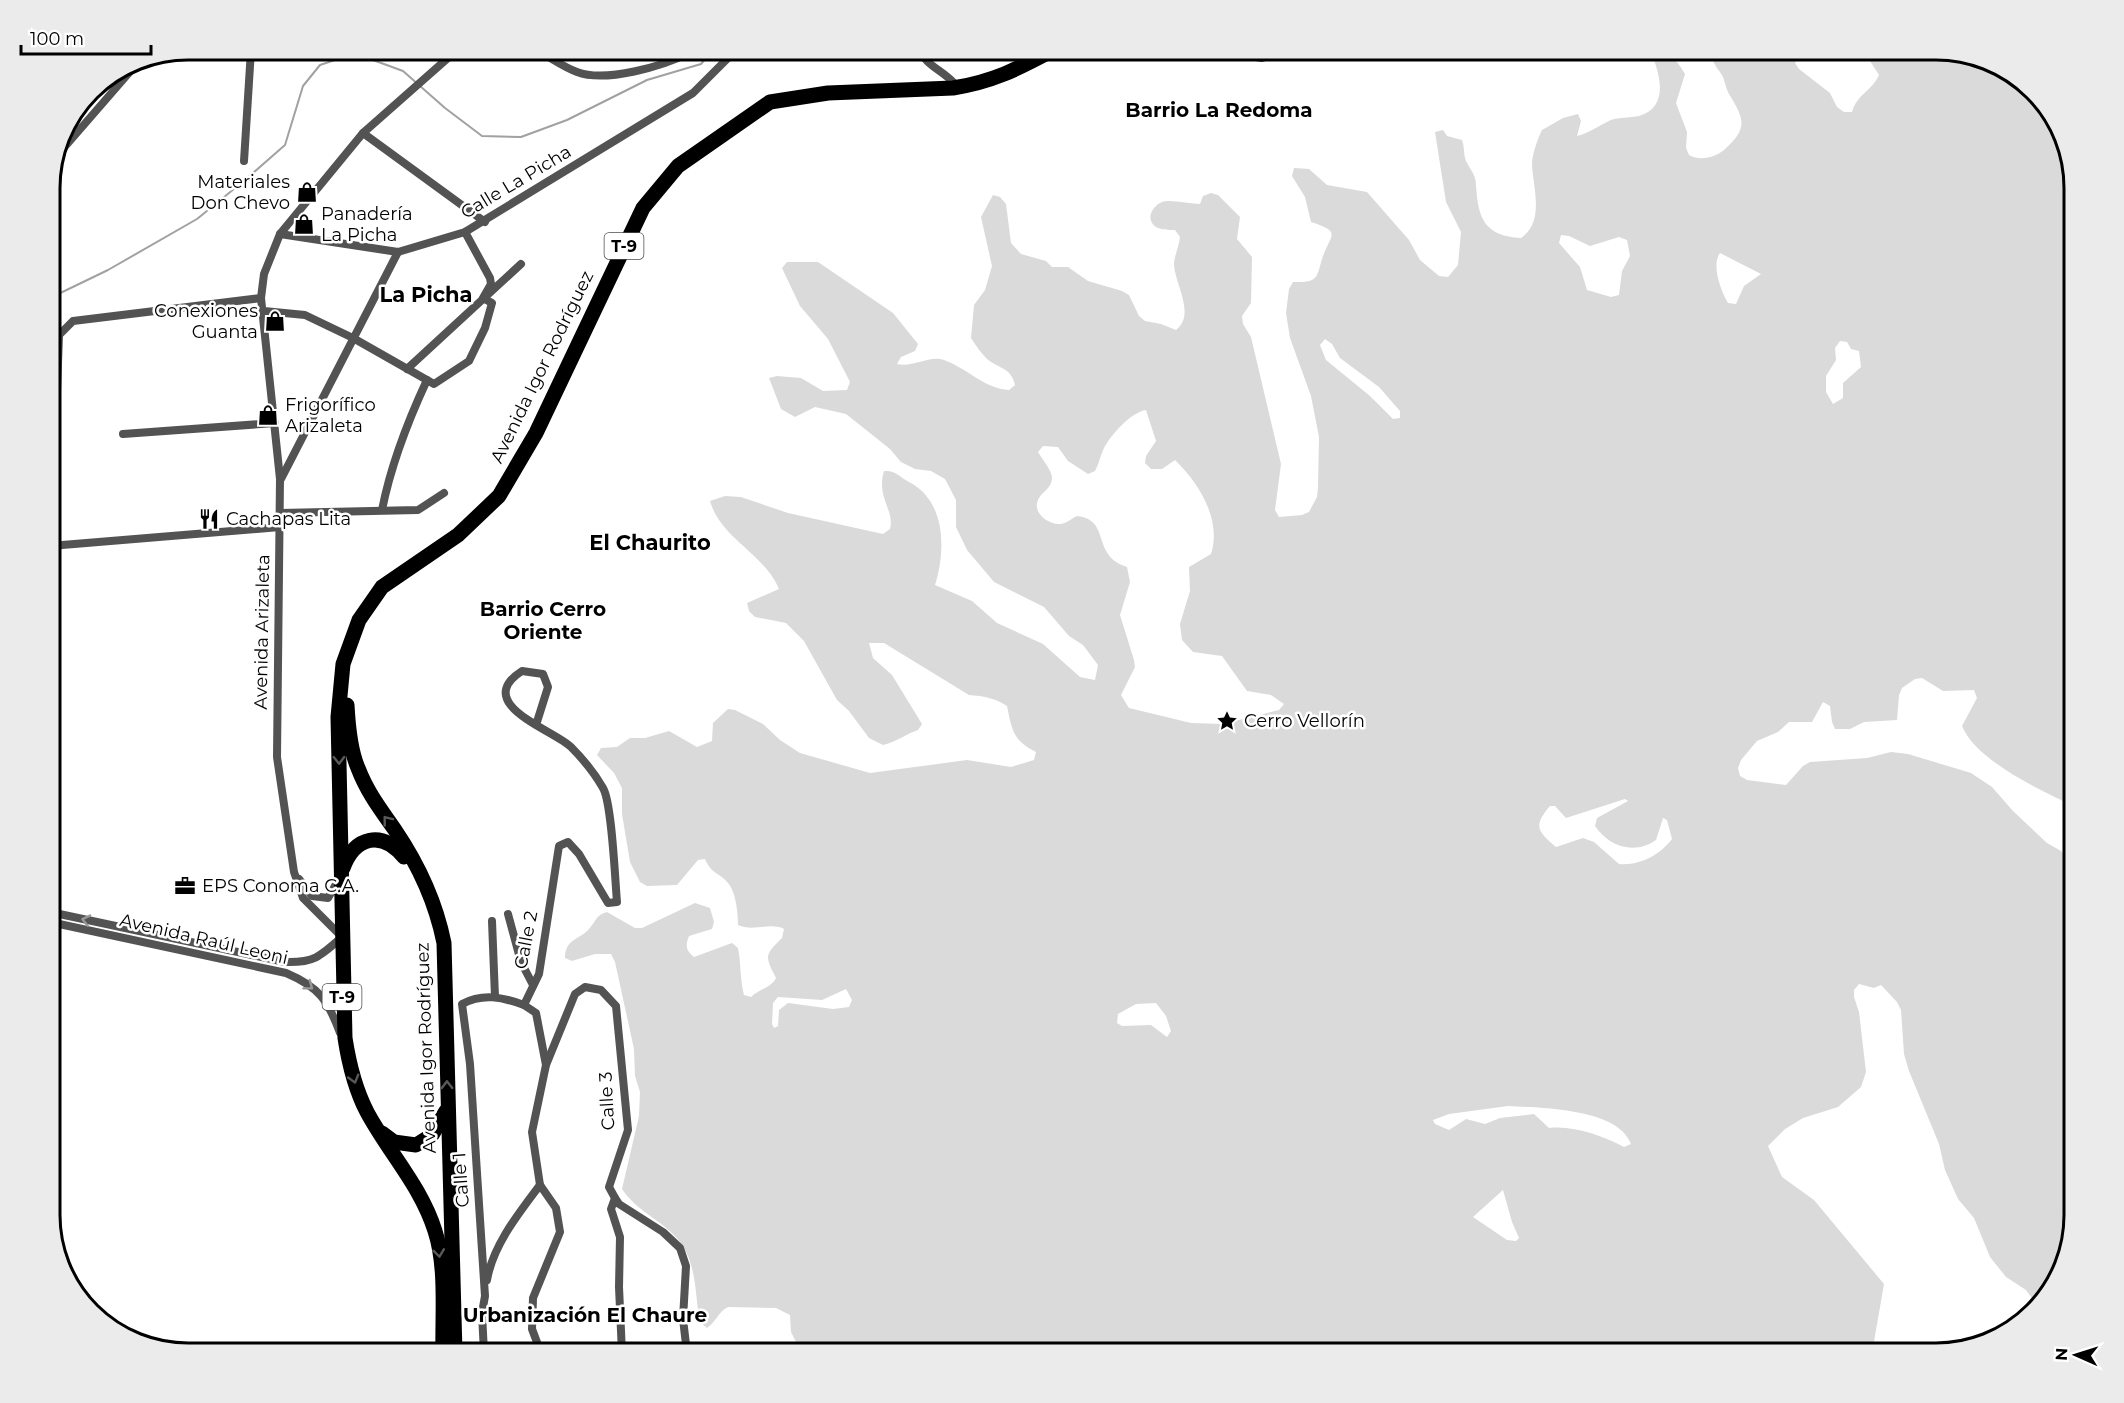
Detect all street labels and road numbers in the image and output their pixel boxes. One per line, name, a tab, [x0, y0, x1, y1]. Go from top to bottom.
street label: Calle La Picha	[457, 140, 575, 224]
road number: T-9	[604, 233, 644, 259]
street label: Avenida Igor Rodríguez	[486, 267, 598, 467]
street label: Avenida Arizaleta	[250, 554, 274, 710]
street label: Avenida Raúl Leoni	[118, 909, 290, 969]
street label: Calle 2	[510, 909, 542, 971]
street label: Avenida Igor Rodríguez	[411, 942, 441, 1154]
road number: T-9	[322, 984, 362, 1010]
street label: Calle 3	[594, 1071, 620, 1131]
street label: Calle 1	[448, 1152, 474, 1208]

